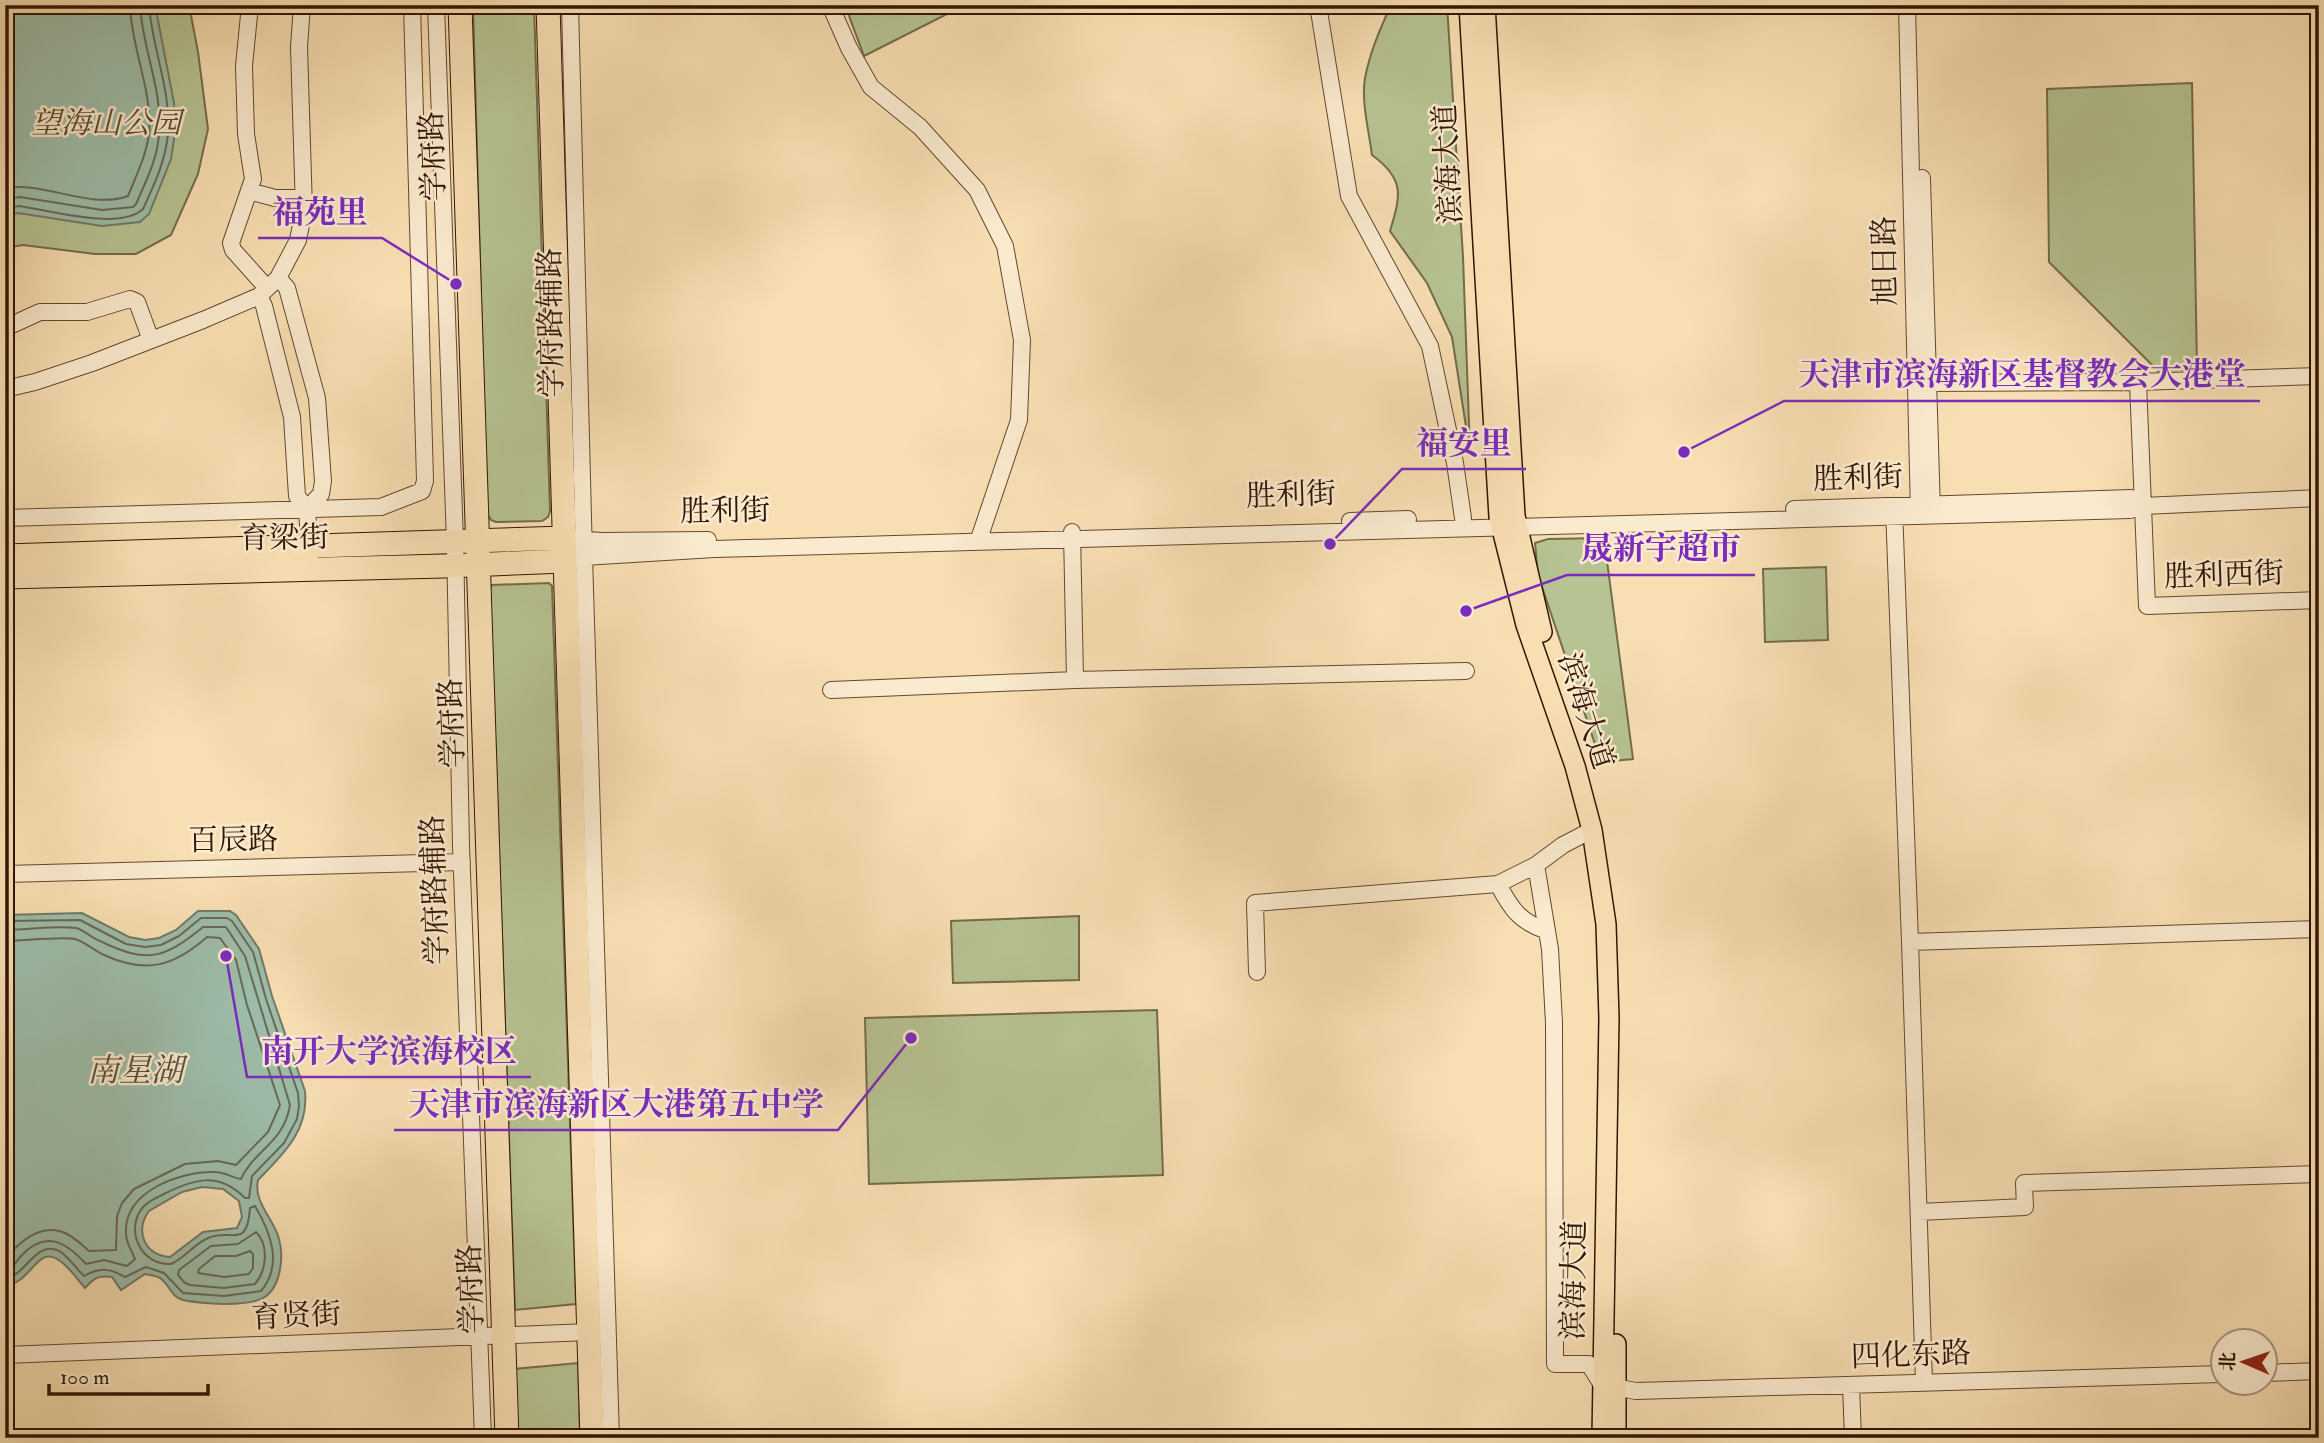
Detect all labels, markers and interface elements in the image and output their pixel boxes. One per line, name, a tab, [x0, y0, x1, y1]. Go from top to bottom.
street label: 滨海大道	[1426, 103, 1470, 225]
park label: 望海山公园	[31, 105, 185, 142]
street label: 学府路	[413, 110, 453, 202]
callout: 福苑里	[258, 185, 382, 238]
text: 福苑里	[272, 193, 368, 233]
street label: 旭日路	[1866, 216, 1904, 306]
street label: 学府路辅路	[531, 248, 571, 398]
callout: 天津市滨海新区基督教会大港堂	[1784, 348, 2260, 401]
text: 天津市滨海新区基督教会大港堂	[1798, 355, 2246, 395]
callout: 福安里	[1402, 416, 1526, 469]
text: 福安里	[1416, 424, 1512, 464]
street label: 胜利街	[1812, 458, 1904, 498]
street label: 胜利街	[1245, 475, 1337, 515]
street label: 胜利街	[680, 492, 770, 530]
street label: 育梁街	[239, 519, 329, 557]
callout: 晟新宇超市	[1567, 522, 1755, 575]
text: 晟新宇超市	[1581, 529, 1741, 569]
street label: 胜利西街	[2163, 554, 2285, 596]
street label: 滨海大道	[1550, 648, 1622, 774]
street label: 学府路	[432, 677, 472, 769]
street label: 学府路辅路	[414, 814, 456, 966]
street label: 百辰路	[188, 821, 278, 859]
callout: 南开大学滨海校区	[247, 1024, 531, 1077]
text: 南开大学滨海校区	[261, 1032, 517, 1072]
water label: 南星湖	[87, 1051, 188, 1091]
callout: 天津市滨海新区大港第五中学	[394, 1077, 838, 1130]
text: 天津市滨海新区大港第五中学	[408, 1085, 824, 1125]
street label: 滨海大道	[1554, 1220, 1594, 1340]
street label: 学府路	[451, 1243, 491, 1335]
street label: 育贤街	[250, 1295, 342, 1337]
north arrow	[2208, 1328, 2278, 1398]
street label: 四化东路	[1850, 1334, 1972, 1376]
scale bar	[49, 1352, 208, 1396]
text: 北	[2216, 1352, 2240, 1371]
text: 100 m	[60, 1364, 110, 1391]

